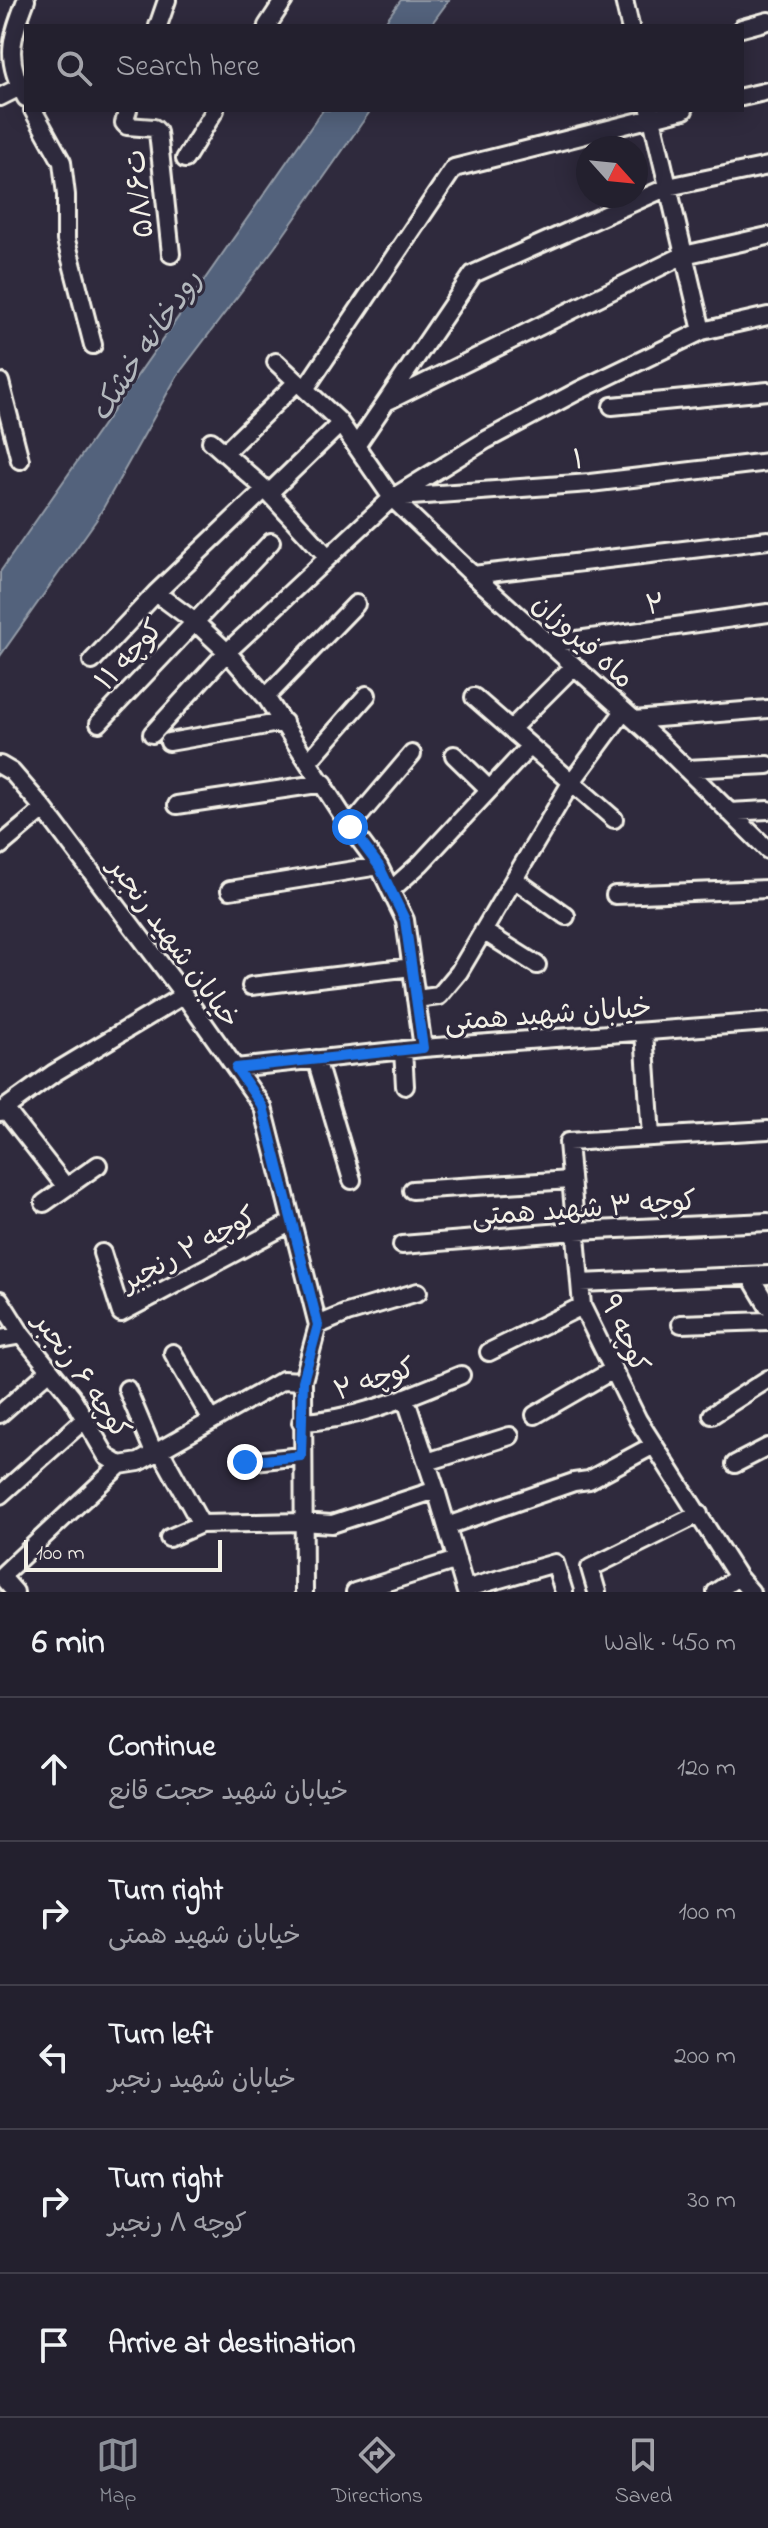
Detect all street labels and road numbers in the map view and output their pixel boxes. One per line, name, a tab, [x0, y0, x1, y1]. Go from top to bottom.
street label: ۵۸/۶ت	[116, 147, 167, 240]
street label: ۱	[571, 441, 585, 482]
street label: ماه فیروزان	[521, 585, 642, 700]
street label: ۲	[643, 585, 668, 628]
street label: کوچه ۱۱	[87, 612, 174, 701]
street label: خیابان شهید رنجبر	[95, 848, 248, 1038]
street label: خیابان شهید همتی	[443, 989, 653, 1044]
street label: کوچه ۳ شهید همتی	[470, 1182, 698, 1239]
street label: کوچه ۲ رنجبر	[113, 1198, 265, 1305]
street label: کوچه ۹	[587, 1289, 658, 1380]
street label: کوچه ۶ رنجبر	[20, 1303, 139, 1449]
street label: کوچه ۲	[329, 1349, 421, 1414]

